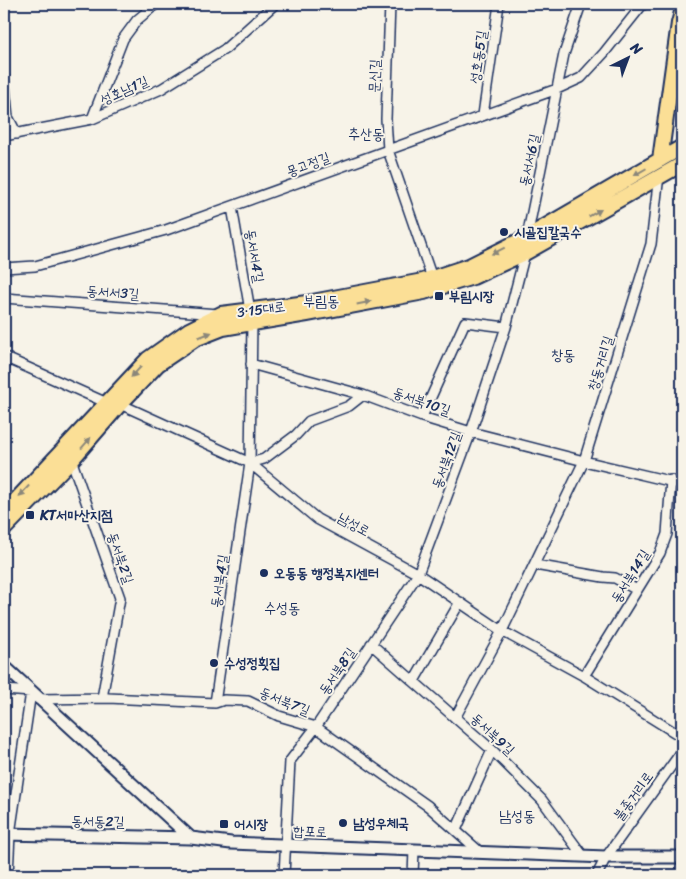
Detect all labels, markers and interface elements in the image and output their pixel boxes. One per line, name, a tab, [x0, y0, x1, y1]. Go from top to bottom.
street label: 성호동5길	[462, 28, 495, 85]
north arrow	[604, 32, 654, 82]
text: N	[624, 36, 649, 61]
street label: 문신길	[361, 58, 388, 93]
street label: 성호남1길	[96, 68, 153, 112]
district label: 추산동	[348, 121, 384, 147]
street label: 동서서6길	[512, 131, 547, 189]
street label: 몽고정길	[283, 145, 334, 184]
one-way arrow	[633, 167, 647, 176]
one-way arrow	[589, 209, 602, 218]
place label: 시골집칼국수	[514, 220, 582, 245]
marker: 시골집칼국수	[498, 226, 510, 238]
street label: 동서서4길	[238, 227, 272, 285]
one-way arrow	[491, 247, 505, 255]
street label: 동서서3길	[86, 278, 141, 307]
place label: 부림시장	[449, 284, 495, 309]
district label: 부림동	[303, 288, 339, 314]
marker: 부림시장	[433, 290, 445, 302]
street label: 3·15대로	[235, 294, 287, 325]
one-way arrow	[357, 299, 373, 307]
one-way arrow	[198, 331, 213, 339]
street label: 창동거리길	[580, 332, 621, 394]
district label: 창동	[551, 342, 575, 368]
one-way arrow	[130, 366, 142, 378]
street label: 동서북10길	[389, 380, 455, 423]
street label: 동서북12길	[425, 427, 469, 492]
one-way arrow	[80, 437, 91, 449]
one-way arrow	[18, 484, 30, 496]
place label: KT서마산지점	[39, 503, 113, 528]
street label: 남성로	[333, 505, 375, 544]
marker: KT서마산지점	[24, 509, 36, 521]
street label: 동서북2길	[100, 529, 141, 588]
street label: 동서북14길	[604, 544, 657, 608]
street label: 동서북4길	[203, 552, 236, 609]
place label: 오동동 행정복지센터	[274, 561, 379, 586]
marker: 오동동 행정복지센터	[258, 567, 270, 579]
district label: 수성동	[264, 595, 300, 621]
street label: 동서북8길	[312, 642, 363, 700]
place label: 수성정횟집	[224, 651, 280, 676]
marker: 수성정횟집	[208, 657, 220, 669]
street label: 동서북7길	[256, 680, 315, 723]
street label: 동서북9길	[465, 707, 521, 762]
street label: 불종거리로	[607, 766, 660, 826]
district label: 남성동	[499, 803, 535, 829]
street label: 동서동2길	[71, 809, 126, 834]
place label: 남성우체국	[353, 811, 409, 836]
place label: 어시장	[234, 812, 269, 837]
marker: 남성우체국	[337, 817, 349, 829]
marker: 어시장	[218, 818, 230, 830]
street label: 합포로	[293, 818, 327, 845]

